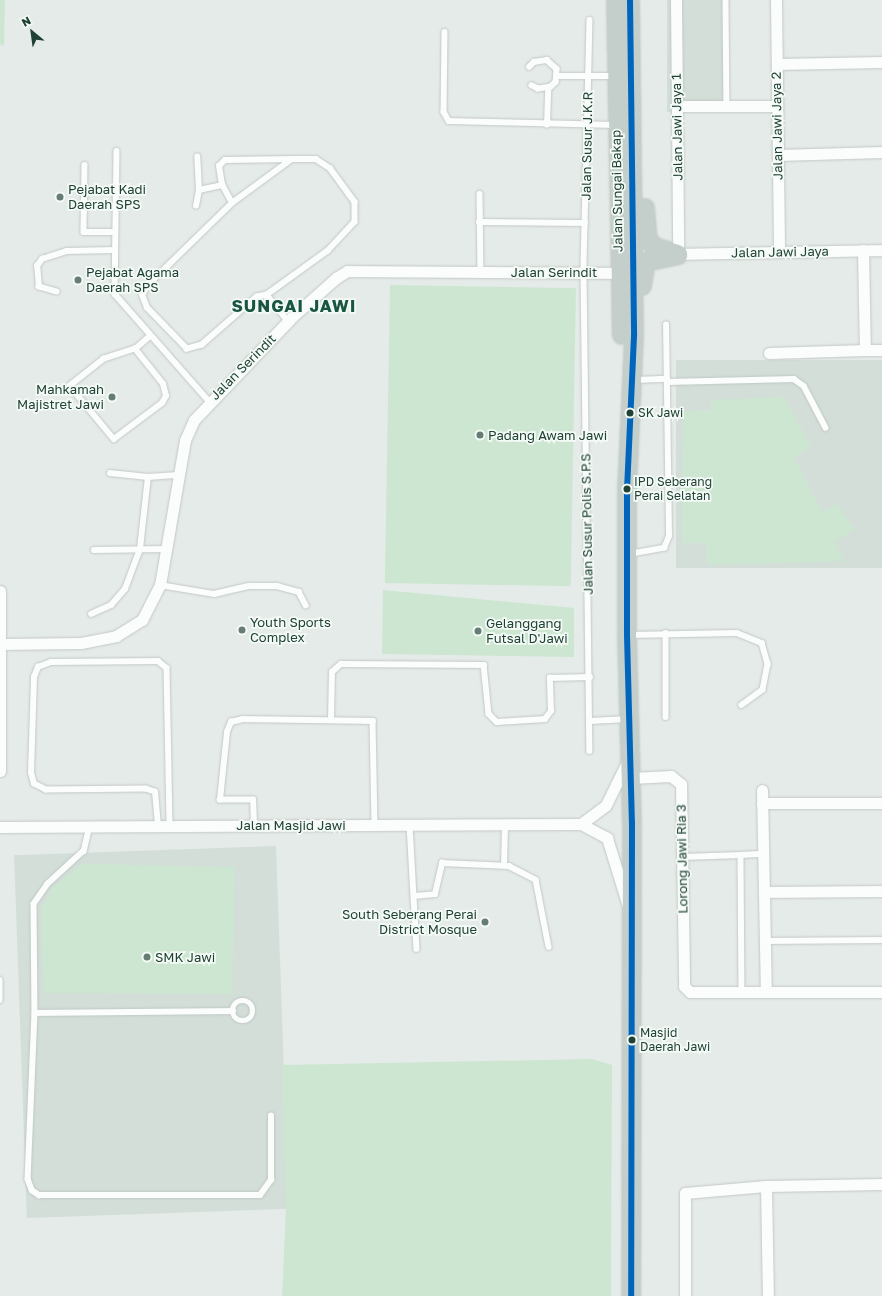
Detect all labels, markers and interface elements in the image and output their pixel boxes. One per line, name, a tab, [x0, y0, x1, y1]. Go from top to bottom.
north arrow	[12, 12, 52, 52]
text: N	[19, 13, 33, 29]
street label: Jalan Jawi Jaya 2	[768, 72, 786, 180]
street label: Jalan Jawi Jaya 1	[668, 73, 686, 181]
street label: Jalan Susur J.K.R	[578, 91, 596, 201]
street label: Jalan Sungai Bakap	[608, 130, 626, 252]
place label: Pejabat Kadi Daerah SPS	[68, 182, 146, 213]
marker: Pejabat Kadi Daerah SPS	[55, 192, 65, 202]
street label: Jalan Jawi Jaya	[731, 243, 829, 261]
street label: Jalan Serindit	[511, 264, 597, 280]
place label: Pejabat Agama Daerah SPS	[86, 265, 179, 296]
marker: Pejabat Agama Daerah SPS	[73, 275, 83, 285]
district label: SUNGAI JAWI	[231, 296, 357, 316]
street label: Jalan Serindit	[207, 331, 279, 403]
place label: Mahkamah Majistret Jawi	[17, 382, 104, 413]
marker: Mahkamah Majistret Jawi	[107, 392, 117, 402]
place label: SK Jawi	[638, 406, 683, 420]
marker: SK Jawi	[625, 408, 635, 418]
place label: Padang Awam Jawi	[488, 427, 607, 443]
marker: Padang Awam Jawi	[475, 430, 485, 440]
street label: Jalan Susur Polis S.P.S	[578, 453, 596, 595]
place label: IPD Seberang Perai Selatan	[634, 475, 712, 503]
marker: IPD Seberang Perai Selatan	[622, 484, 632, 494]
place label: Youth Sports Complex	[250, 615, 331, 646]
place label: Gelanggang Futsal D'Jawi	[486, 616, 568, 647]
marker: Youth Sports Complex	[237, 625, 247, 635]
marker: Gelanggang Futsal D'Jawi	[473, 626, 483, 636]
street label: Lorong Jawi Ria 3	[673, 804, 691, 914]
street label: Jalan Masjid Jawi	[236, 817, 346, 833]
place label: South Seberang Perai District Mosque	[342, 907, 477, 938]
marker: South Seberang Perai District Mosque	[480, 917, 490, 927]
place label: SMK Jawi	[155, 949, 215, 965]
marker: SMK Jawi	[142, 952, 152, 962]
place label: Masjid Daerah Jawi	[640, 1026, 710, 1054]
marker: Masjid Daerah Jawi	[627, 1035, 637, 1045]

